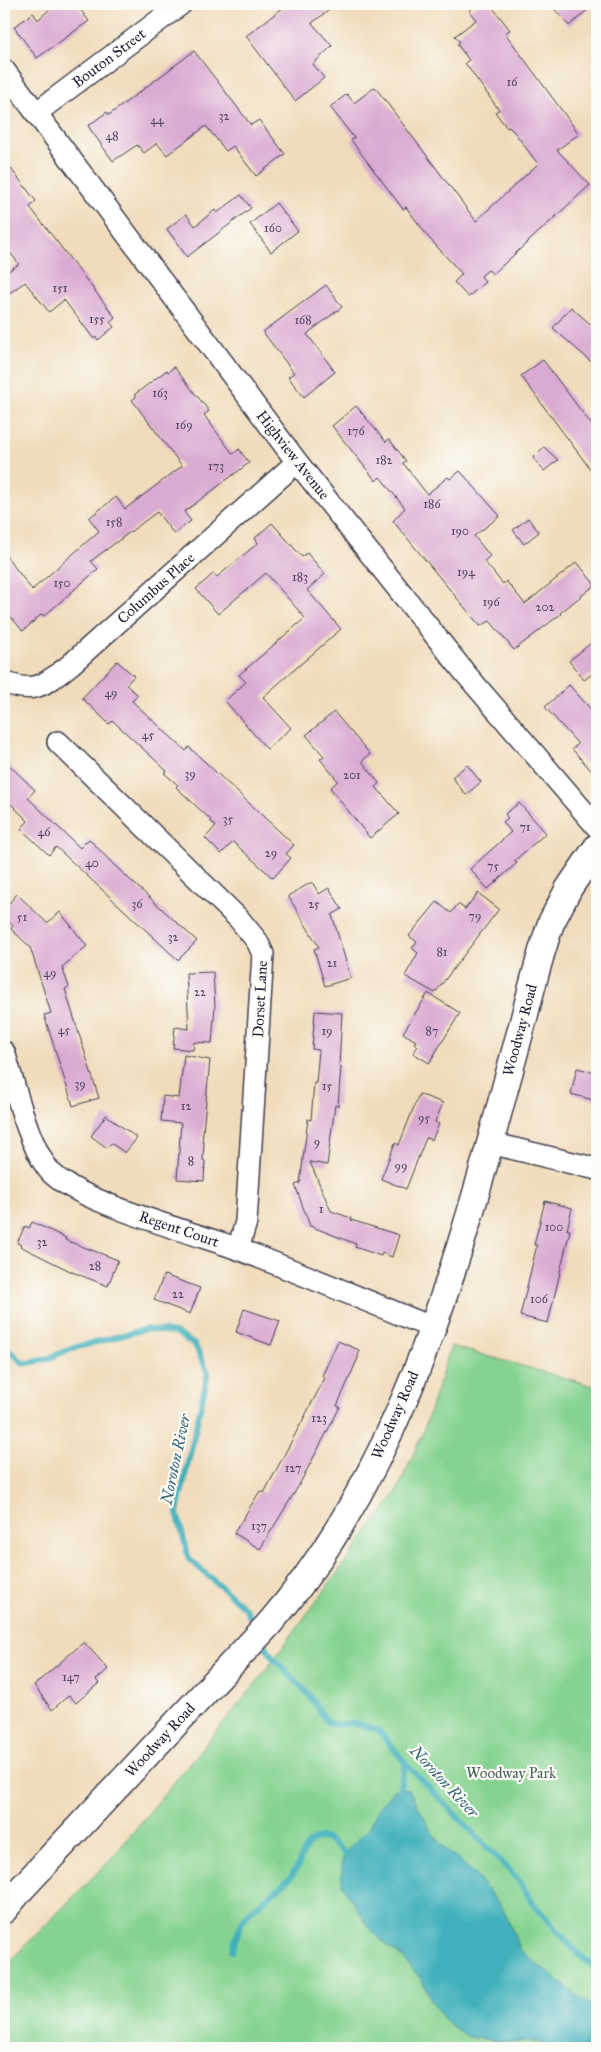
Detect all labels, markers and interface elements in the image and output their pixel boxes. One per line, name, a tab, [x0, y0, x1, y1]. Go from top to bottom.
street label: Bouton Street	[69, 24, 150, 91]
house number: 16	[507, 75, 518, 89]
house number: 32	[219, 109, 229, 123]
house number: 44	[150, 113, 164, 127]
house number: 48	[105, 129, 119, 143]
house number: 160	[264, 221, 282, 235]
house number: 151	[53, 281, 68, 295]
house number: 155	[89, 312, 105, 326]
house number: 168	[294, 313, 312, 327]
house number: 163	[152, 386, 168, 400]
street label: Highview Avenue	[253, 407, 333, 503]
house number: 169	[175, 418, 193, 432]
house number: 176	[347, 424, 365, 438]
house number: 182	[375, 453, 393, 467]
house number: 173	[208, 459, 224, 473]
house number: 186	[423, 497, 441, 511]
house number: 158	[106, 515, 122, 529]
house number: 190	[451, 524, 469, 538]
street label: Columbus Place	[114, 549, 198, 627]
house number: 194	[457, 565, 475, 579]
house number: 183	[292, 570, 308, 584]
house number: 150	[53, 576, 71, 590]
house number: 196	[482, 595, 500, 609]
house number: 202	[536, 600, 554, 614]
house number: 49	[104, 686, 118, 700]
house number: 45	[142, 728, 155, 742]
house number: 39	[184, 767, 196, 781]
house number: 201	[343, 768, 361, 782]
house number: 35	[223, 812, 234, 826]
house number: 71	[519, 820, 531, 834]
house number: 46	[38, 825, 51, 839]
house number: 29	[265, 846, 277, 860]
house number: 40	[85, 856, 99, 870]
house number: 75	[487, 859, 499, 873]
house number: 36	[132, 897, 143, 911]
house number: 25	[308, 897, 320, 911]
house number: 79	[469, 909, 481, 923]
house number: 51	[17, 910, 27, 924]
house number: 32	[168, 930, 178, 944]
house number: 81	[436, 945, 448, 959]
house number: 21	[327, 956, 338, 970]
street label: Dorset Lane	[249, 960, 271, 1038]
house number: 49	[43, 966, 57, 980]
street label: Woodway Road	[499, 982, 541, 1078]
house number: 22	[194, 985, 206, 999]
house number: 45	[58, 1023, 71, 1037]
house number: 19	[321, 1024, 333, 1038]
house number: 87	[426, 1024, 438, 1038]
house number: 39	[74, 1077, 86, 1091]
house number: 15	[322, 1079, 333, 1093]
house number: 12	[181, 1099, 191, 1113]
house number: 95	[418, 1111, 430, 1125]
house number: 9	[314, 1135, 320, 1149]
house number: 8	[188, 1154, 194, 1168]
house number: 99	[395, 1159, 407, 1173]
house number: 1	[319, 1202, 324, 1216]
street label: Regent Court	[137, 1207, 222, 1251]
house number: 100	[545, 1220, 563, 1234]
house number: 32	[37, 1235, 47, 1249]
house number: 28	[89, 1259, 101, 1273]
house number: 22	[172, 1287, 184, 1301]
house number: 106	[530, 1292, 549, 1306]
street label: Woodway Road	[368, 1368, 423, 1462]
water label: Noroton River	[156, 1411, 195, 1507]
house number: 123	[311, 1411, 327, 1425]
house number: 127	[285, 1461, 301, 1475]
house number: 137	[251, 1519, 267, 1533]
house number: 147	[62, 1670, 80, 1684]
street label: Woodway Road	[121, 1699, 199, 1781]
water label: Noroton River	[406, 1741, 484, 1822]
park label: Woodway Park	[466, 1764, 556, 1782]

